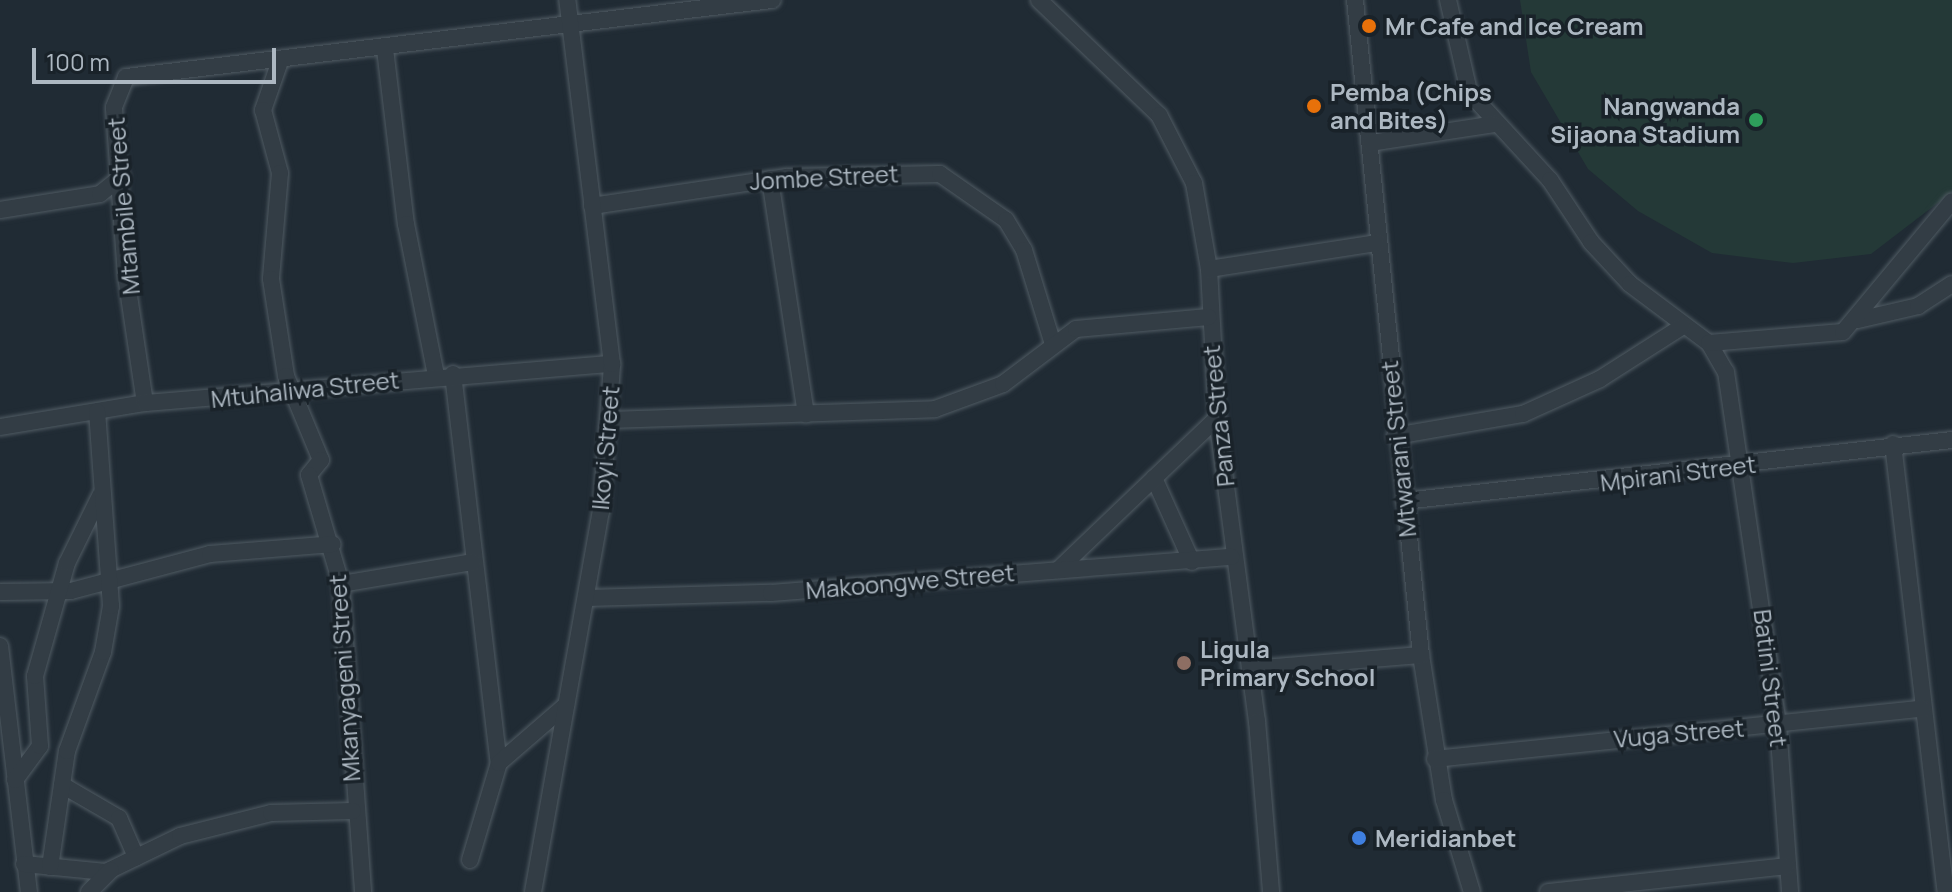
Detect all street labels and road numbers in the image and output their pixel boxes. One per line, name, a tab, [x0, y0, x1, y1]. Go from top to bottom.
street label: Mtambile Street	[101, 116, 145, 296]
street label: Jombe Street	[749, 159, 899, 195]
street label: Panza Street	[1196, 344, 1240, 488]
street label: Mtwarani Street	[1374, 359, 1422, 539]
street label: Mtuhaliwa Street	[209, 365, 401, 413]
street label: Ikoyi Street	[585, 385, 625, 511]
street label: Mpirani Street	[1599, 449, 1757, 497]
street label: Makoongwe Street	[805, 558, 1015, 604]
street label: Mkanyageni Street	[322, 573, 366, 783]
street label: Batini Street	[1748, 608, 1794, 748]
street label: Vuga Street	[1613, 713, 1745, 753]

